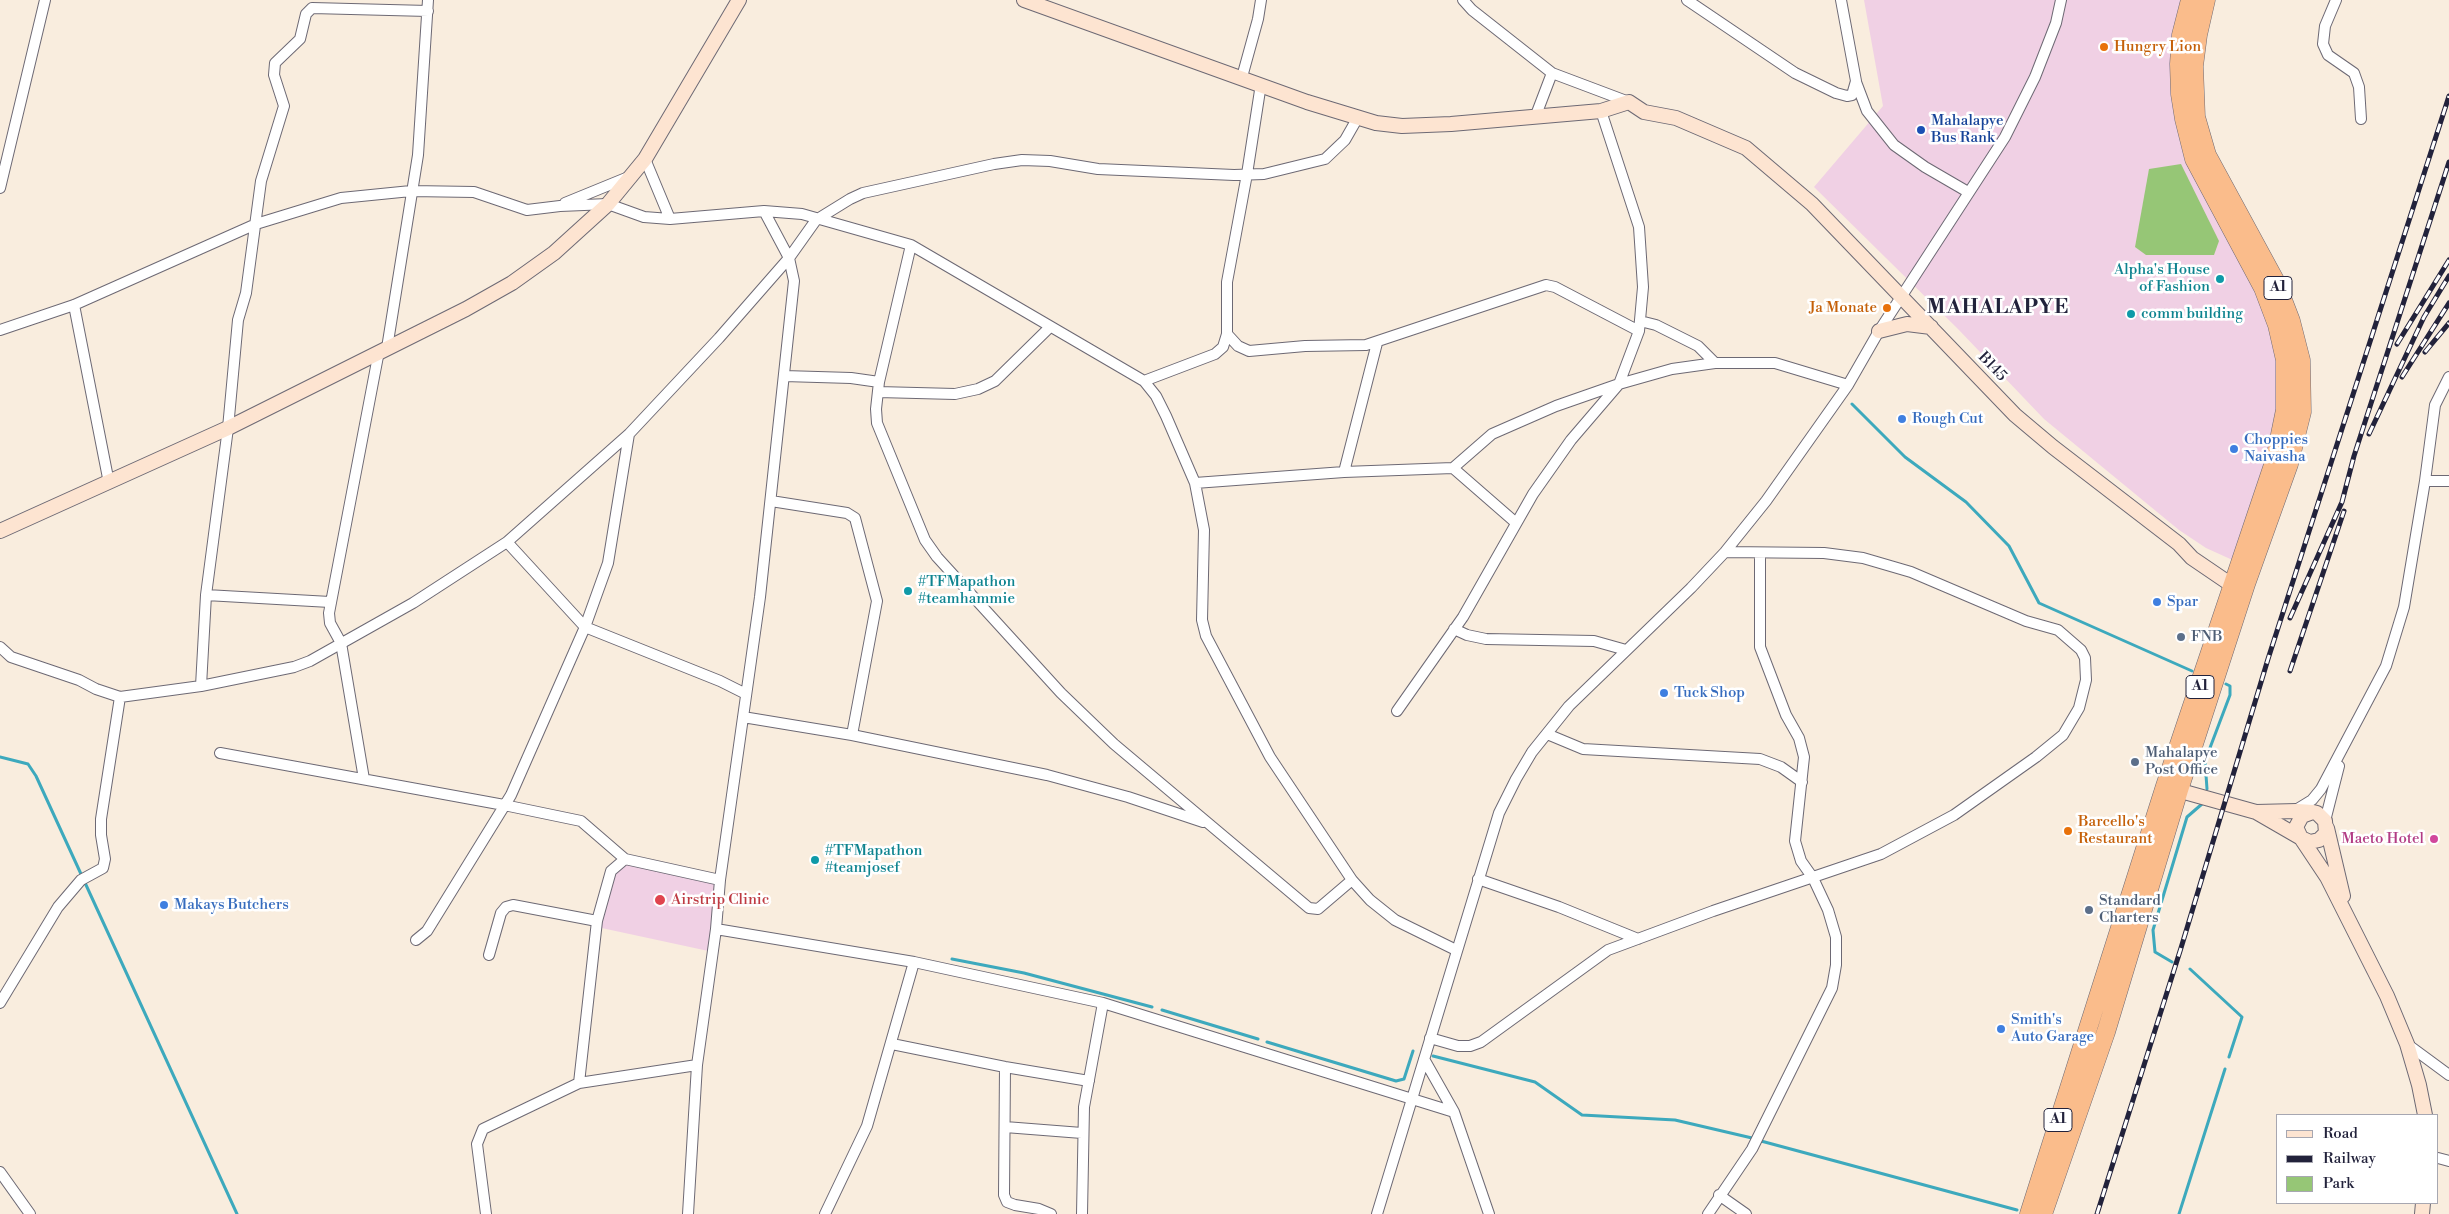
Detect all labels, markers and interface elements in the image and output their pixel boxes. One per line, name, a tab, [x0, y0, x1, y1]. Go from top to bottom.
place label: Hungry Lion	[2114, 38, 2201, 56]
marker: Hungry Lion	[2098, 41, 2110, 53]
place label: Mahalapye Bus Rank	[1931, 112, 2003, 147]
marker: Mahalapye Bus Rank	[1915, 124, 1927, 136]
place label: Alpha's House of Fashion	[2114, 261, 2210, 296]
marker: Alpha's House of Fashion	[2214, 273, 2226, 285]
road number: A1	[2264, 276, 2292, 300]
district label: MAHALAPYE	[1926, 296, 2070, 320]
place label: Ja Monate	[1809, 299, 1877, 317]
marker: Ja Monate	[1881, 302, 1893, 314]
place label: comm building	[2141, 305, 2243, 323]
marker: comm building	[2125, 308, 2137, 320]
street label: B145	[1974, 349, 2010, 385]
place label: Rough Cut	[1912, 410, 1983, 428]
marker: Rough Cut	[1896, 413, 1908, 425]
place label: Choppies Naivasha	[2244, 431, 2308, 466]
marker: Choppies Naivasha	[2228, 443, 2240, 455]
place label: #TFMapathon #teamhammie	[918, 573, 1016, 608]
marker: #TFMapathon #teamhammie	[902, 585, 914, 597]
place label: Spar	[2167, 593, 2198, 611]
marker: Spar	[2151, 596, 2163, 608]
place label: FNB	[2191, 628, 2223, 646]
marker: FNB	[2175, 631, 2187, 643]
road number: A1	[2186, 676, 2214, 699]
place label: Tuck Shop	[1674, 684, 1745, 702]
marker: Tuck Shop	[1658, 687, 1670, 699]
place label: Mahalapye Post Office	[2145, 744, 2218, 779]
marker: Mahalapye Post Office	[2129, 756, 2141, 768]
place label: Barcello's Restaurant	[2078, 813, 2152, 848]
marker: Barcello's Restaurant	[2062, 825, 2074, 837]
place label: Maeto Hotel	[2341, 830, 2424, 848]
marker: Maeto Hotel	[2428, 833, 2440, 845]
place label: #TFMapathon #teamjosef	[825, 842, 923, 877]
marker: #TFMapathon #teamjosef	[809, 854, 821, 866]
place label: Airstrip Clinic	[671, 891, 769, 909]
place label: Standard Charters	[2099, 892, 2161, 927]
marker: Airstrip Clinic	[653, 893, 667, 907]
place label: Makays Butchers	[174, 896, 289, 914]
marker: Makays Butchers	[158, 899, 170, 911]
marker: Standard Charters	[2083, 904, 2095, 916]
place label: Smith's Auto Garage	[2011, 1011, 2094, 1046]
marker: Smith's Auto Garage	[1995, 1023, 2007, 1035]
road number: A1	[2044, 1108, 2072, 1132]
legend	[2276, 1114, 2439, 1204]
text: Road	[2323, 1124, 2358, 1143]
text: Railway	[2323, 1149, 2376, 1168]
text: Park	[2323, 1174, 2354, 1193]

